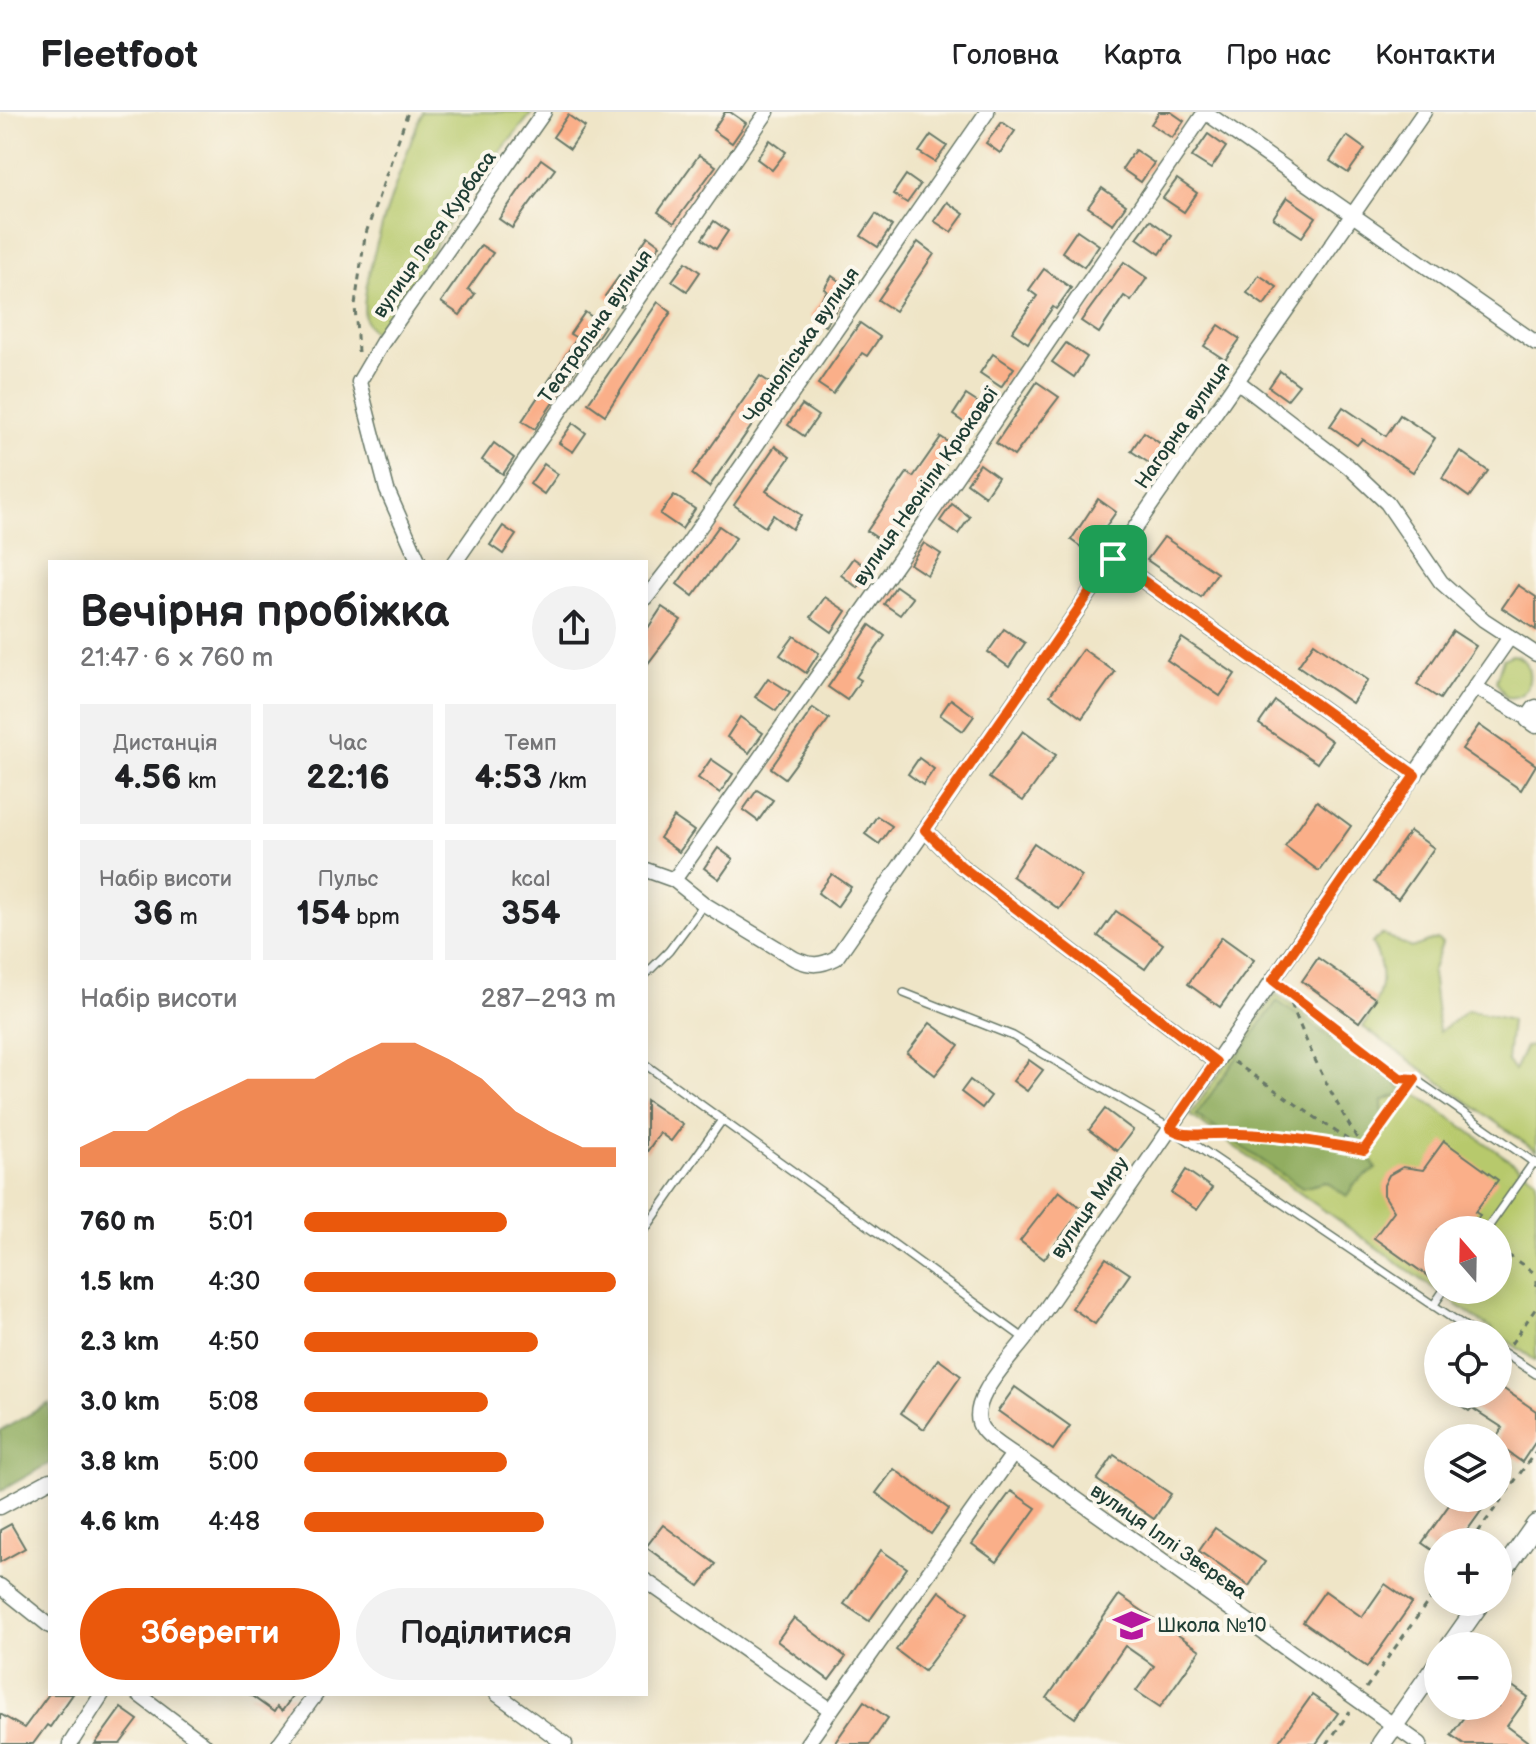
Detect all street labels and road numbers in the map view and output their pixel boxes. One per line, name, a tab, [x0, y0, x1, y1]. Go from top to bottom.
street label: вулиця Леся Курбаса	[368, 146, 502, 323]
street label: Театральна вулиця	[534, 245, 658, 408]
street label: Чорноліська вулиця	[739, 263, 865, 428]
street label: Нагорна вулиця	[1130, 358, 1235, 494]
street label: вулиця Неоніли Крюкової	[848, 382, 1004, 590]
street label: вулиця Миру	[1046, 1152, 1134, 1263]
street label: вулиця Іллі Звєрєва	[1085, 1479, 1252, 1605]

